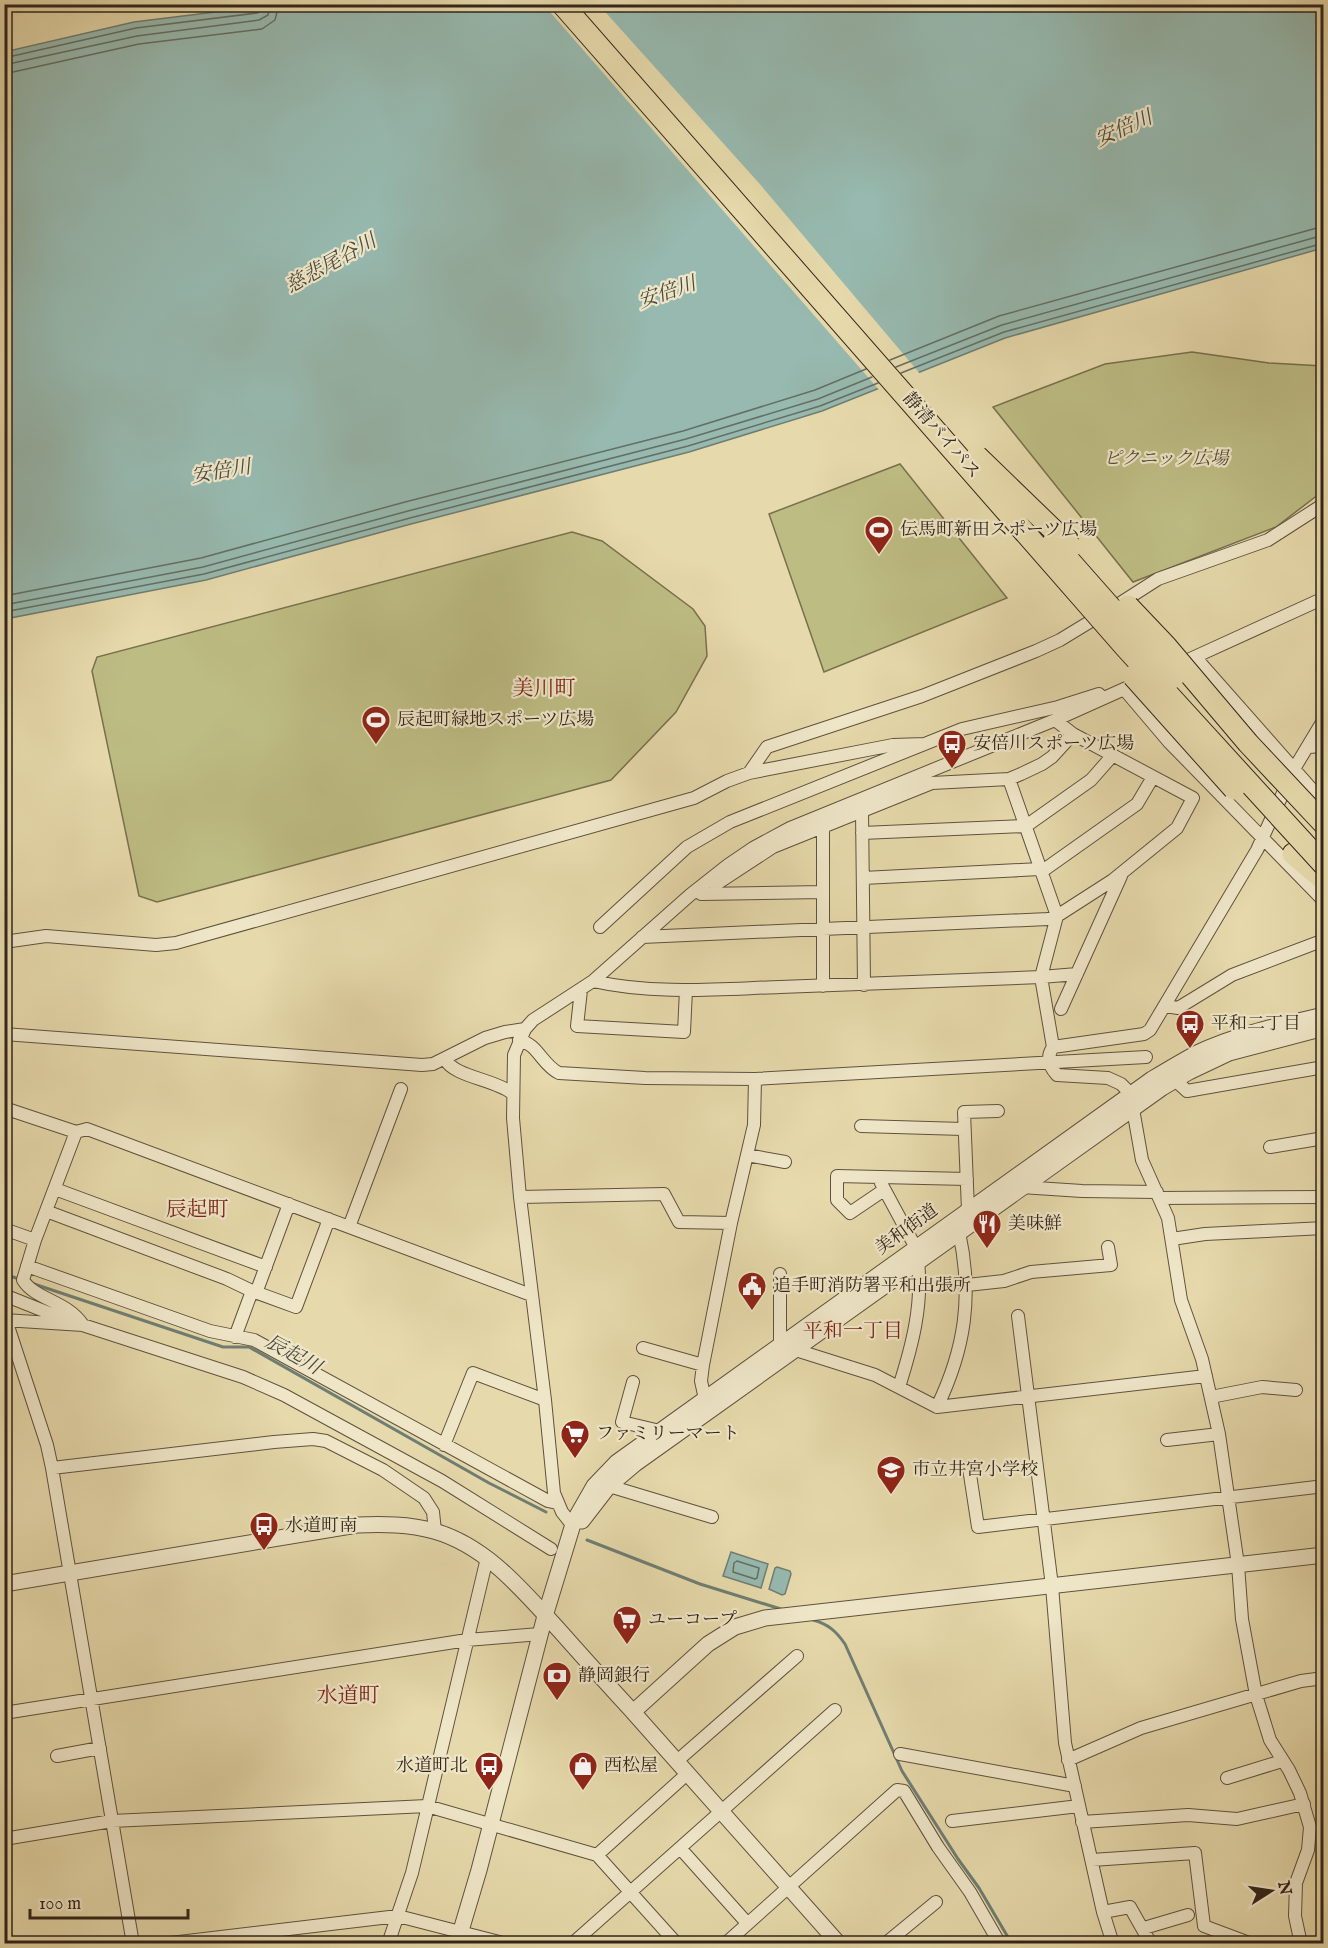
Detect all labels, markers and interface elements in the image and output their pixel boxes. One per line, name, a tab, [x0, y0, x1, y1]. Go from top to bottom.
water label: 安倍川	[1092, 105, 1158, 153]
water label: 慈悲尾谷川	[281, 228, 383, 299]
water label: 安倍川	[635, 271, 701, 315]
street label: 静清バイパス	[897, 388, 985, 484]
park label: ピクニック広場	[1104, 448, 1230, 471]
water label: 安倍川	[189, 455, 255, 489]
sports icon: 伝馬町新田スポーツ広場	[863, 514, 895, 556]
place label: 伝馬町新田スポーツ広場	[900, 519, 1097, 542]
district label: 美川町	[513, 676, 576, 703]
sports icon: 辰起町緑地スポーツ広場	[360, 704, 392, 746]
place label: 辰起町緑地スポーツ広場	[397, 709, 594, 732]
bus stop icon: 安倍川スポーツ広場	[936, 728, 968, 770]
place label: 安倍川スポーツ広場	[973, 733, 1134, 756]
bus stop icon: 平和二丁目	[1174, 1008, 1206, 1050]
place label: 平和二丁目	[1211, 1013, 1301, 1036]
district label: 辰起町	[166, 1197, 229, 1224]
street label: 美和街道	[871, 1200, 943, 1260]
restaurant icon: 美味鮮	[971, 1208, 1003, 1250]
place label: 美味鮮	[1008, 1213, 1062, 1236]
public building icon: 追手町消防署平和出張所	[736, 1270, 768, 1312]
place label: 追手町消防署平和出張所	[773, 1275, 971, 1298]
district label: 平和一丁目	[803, 1319, 903, 1344]
water label: 辰起川	[261, 1330, 327, 1381]
supermarket icon: ファミリーマート	[559, 1418, 591, 1460]
place label: ファミリーマート	[596, 1423, 740, 1446]
school or university icon: 市立井宮小学校	[875, 1454, 907, 1496]
place label: 市立井宮小学校	[912, 1459, 1038, 1482]
bus stop icon: 水道町南	[248, 1510, 280, 1552]
place label: 水道町南	[285, 1515, 357, 1538]
supermarket icon: ユーコープ	[611, 1604, 643, 1646]
place label: ユーコープ	[648, 1609, 737, 1632]
bank icon: 静岡銀行	[541, 1660, 573, 1702]
place label: 静岡銀行	[578, 1665, 650, 1688]
district label: 水道町	[317, 1683, 380, 1710]
bus stop icon: 水道町北	[473, 1750, 505, 1792]
shop icon: 西松屋	[567, 1750, 599, 1792]
place label: 水道町北	[396, 1755, 468, 1778]
place label: 西松屋	[604, 1755, 658, 1778]
north arrow	[1241, 1861, 1301, 1921]
text: N	[1272, 1878, 1295, 1897]
scale bar	[30, 1882, 188, 1920]
text: 100 m	[39, 1893, 81, 1916]

